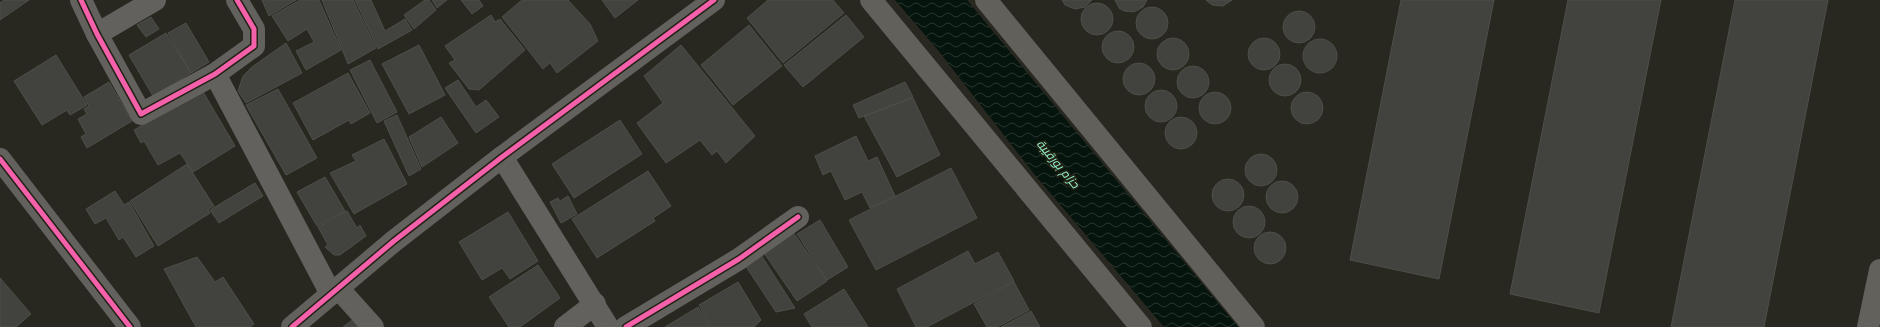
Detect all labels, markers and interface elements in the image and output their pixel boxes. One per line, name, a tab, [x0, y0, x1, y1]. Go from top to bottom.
water label: حزام بورقيبة	[1033, 137, 1083, 193]

